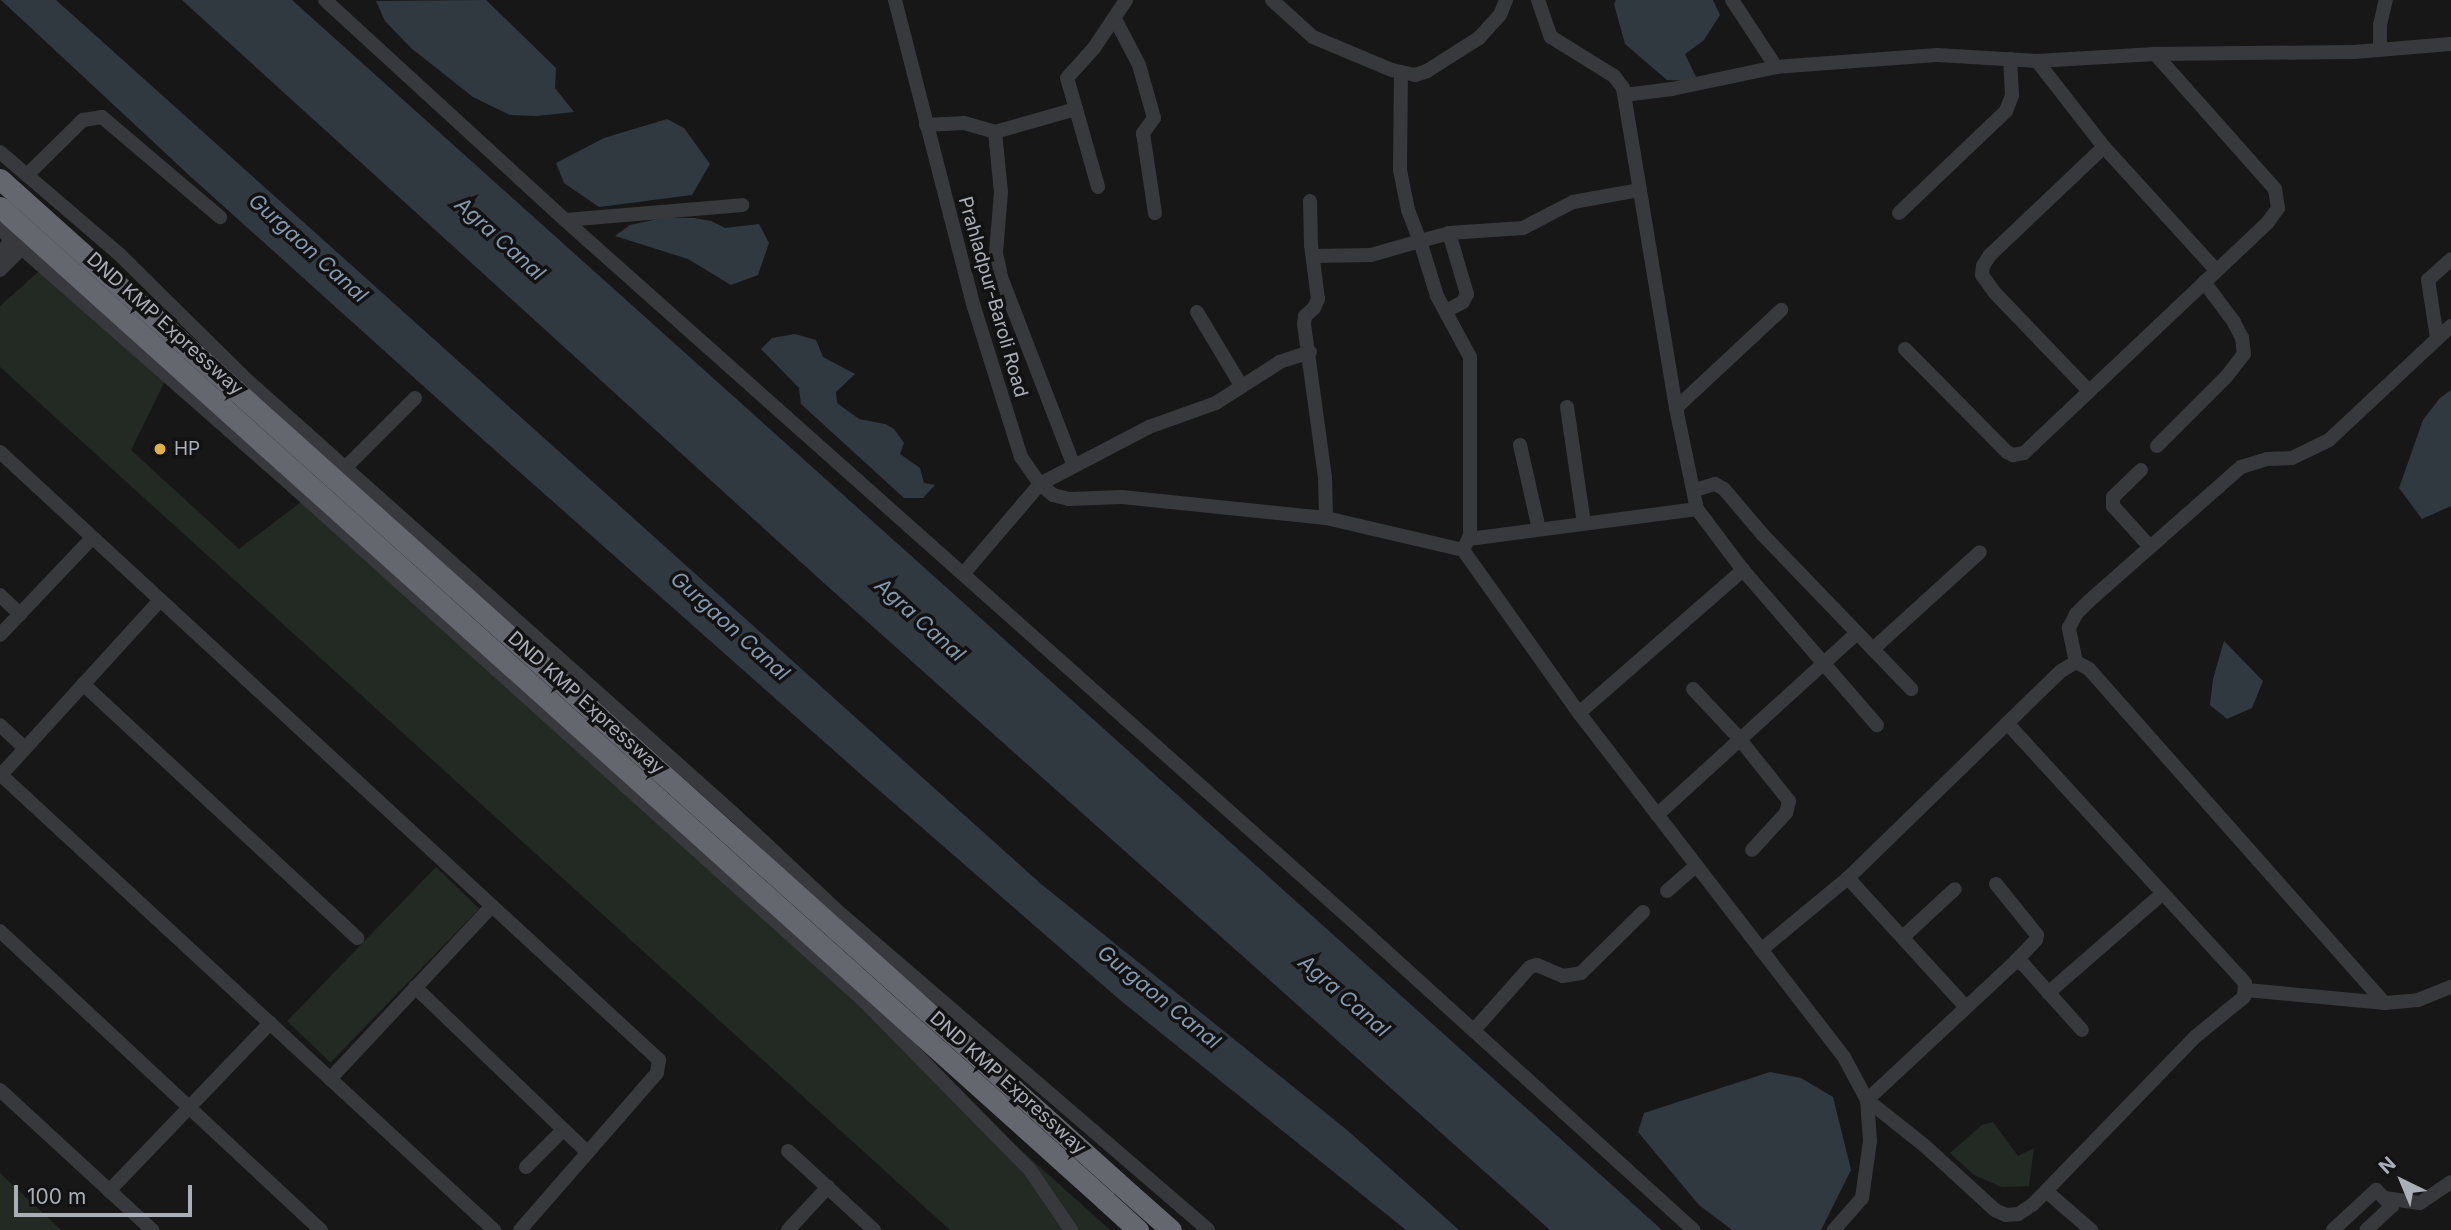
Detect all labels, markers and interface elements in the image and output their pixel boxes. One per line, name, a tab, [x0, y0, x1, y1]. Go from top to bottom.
water label: Gurgaon Canal	[243, 188, 373, 308]
water label: Agra Canal	[450, 192, 550, 286]
street label: Prahladpur-Baroli Road	[953, 194, 1033, 400]
street label: DND KMP Expressway	[82, 248, 248, 400]
place label: HP	[174, 438, 200, 460]
marker: HP	[152, 441, 168, 457]
water label: Gurgaon Canal	[665, 566, 795, 686]
water label: Agra Canal	[870, 573, 970, 667]
street label: DND KMP Expressway	[503, 627, 669, 779]
water label: Gurgaon Canal	[1092, 940, 1226, 1054]
water label: Agra Canal	[1293, 950, 1395, 1042]
street label: DND KMP Expressway	[925, 1007, 1091, 1159]
north arrow	[2367, 1146, 2437, 1216]
text: N	[2374, 1152, 2400, 1179]
scale bar	[18, 1170, 196, 1214]
text: 100 m	[27, 1184, 86, 1209]

